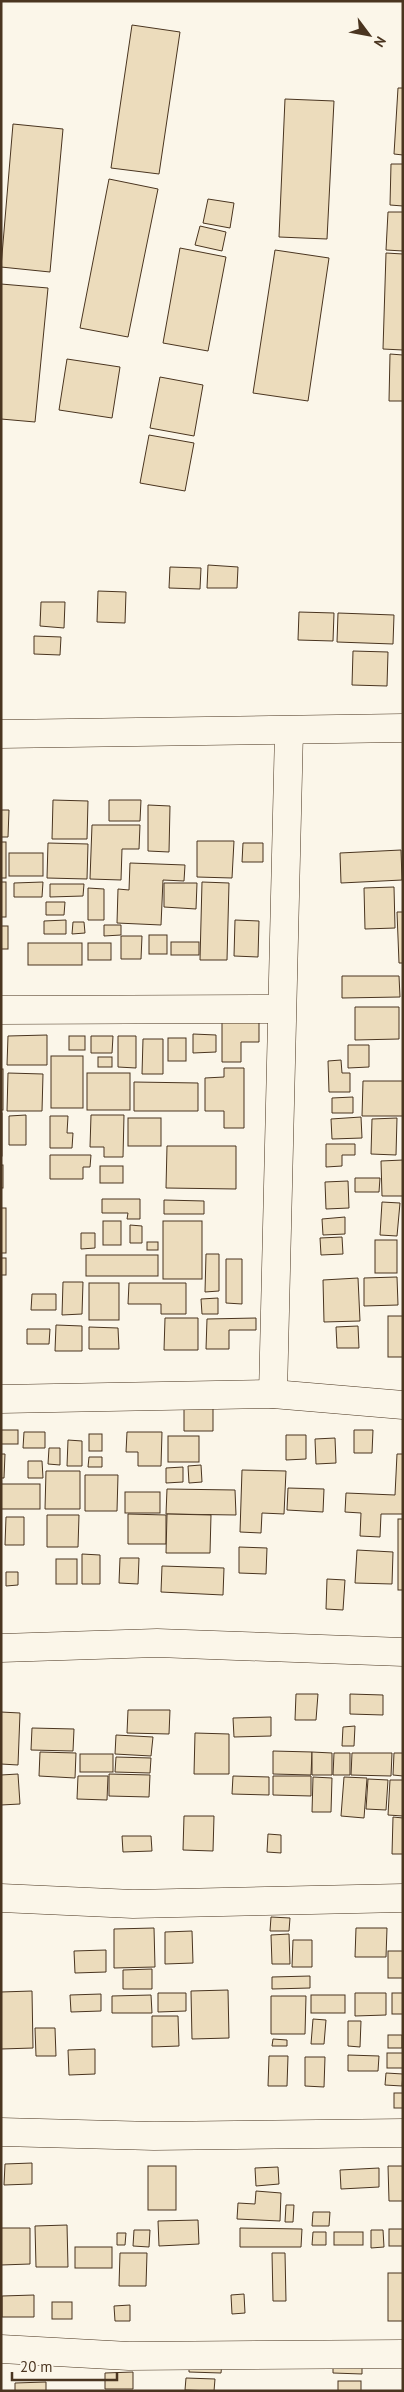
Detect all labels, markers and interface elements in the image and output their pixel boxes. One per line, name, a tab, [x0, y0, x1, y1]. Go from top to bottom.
north arrow	[344, 10, 394, 60]
text: N	[370, 33, 390, 51]
scale bar	[12, 2350, 118, 2382]
text: 20 m	[20, 2357, 53, 2376]

